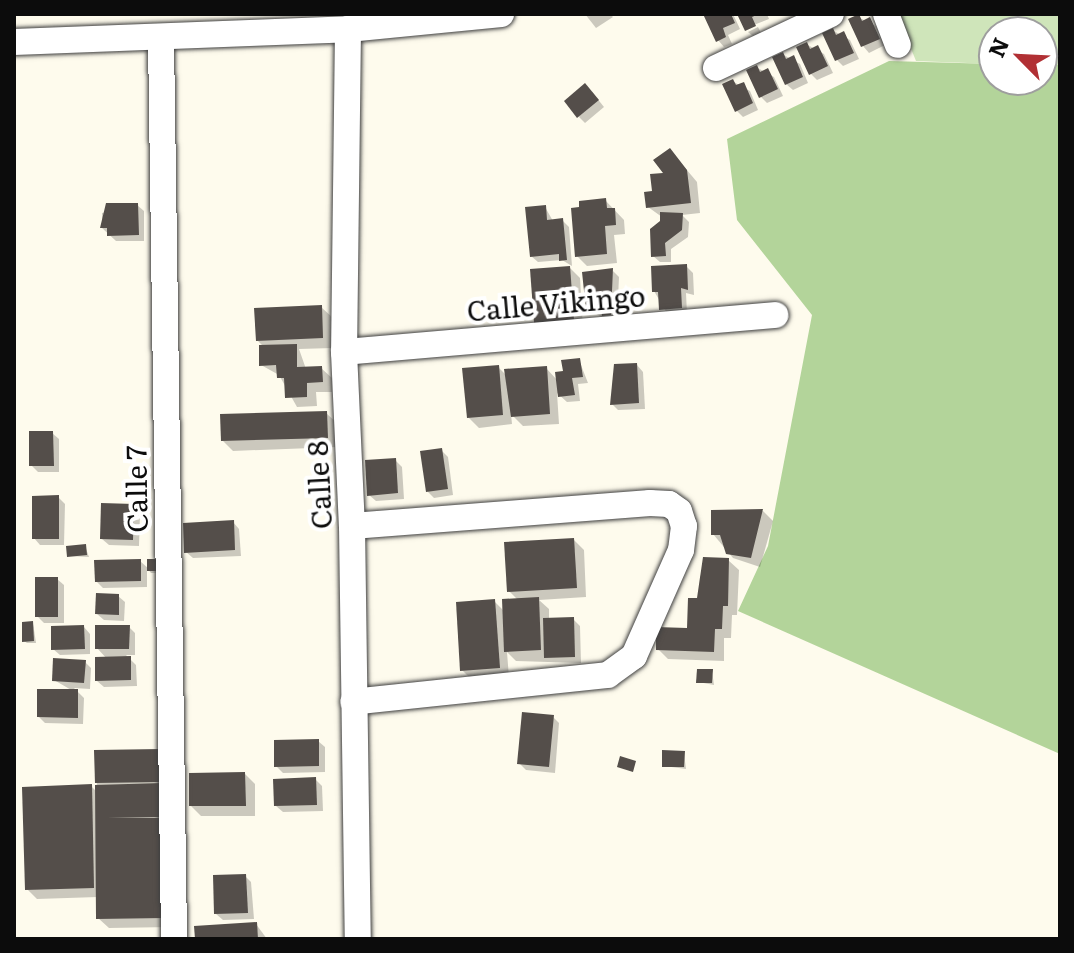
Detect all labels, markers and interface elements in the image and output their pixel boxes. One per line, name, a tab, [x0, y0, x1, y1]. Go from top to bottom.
north arrow	[978, 16, 1058, 96]
text: N	[979, 32, 1016, 62]
street label: Calle Vikingo	[465, 277, 647, 327]
street label: Calle 8	[299, 440, 337, 530]
street label: Calle 7	[117, 445, 153, 533]

